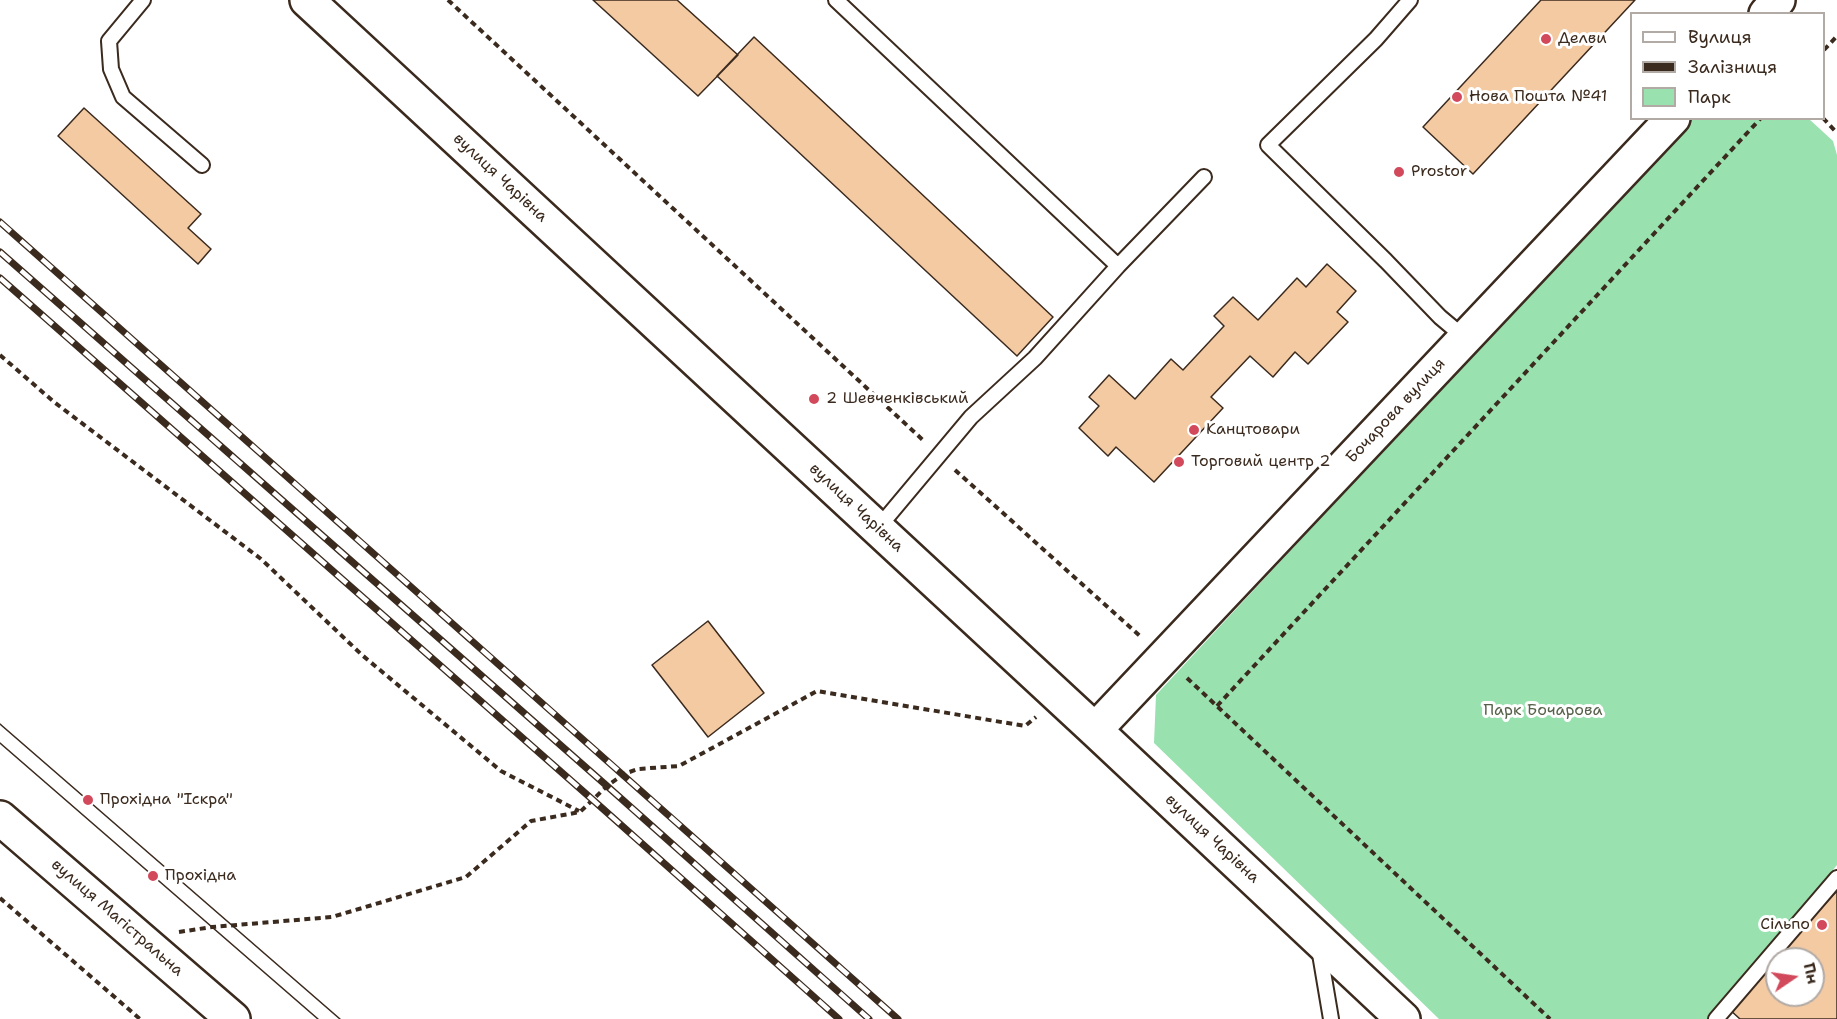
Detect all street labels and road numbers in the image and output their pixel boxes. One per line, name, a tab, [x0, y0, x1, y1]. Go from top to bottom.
street label: вулиця Чарівна	[449, 129, 551, 227]
street label: Бочарова вулиця	[1342, 354, 1450, 468]
street label: вулиця Чарівна	[805, 459, 907, 557]
street label: вулиця Чарівна	[1161, 790, 1263, 888]
street label: вулиця Магістральна	[47, 855, 187, 981]

